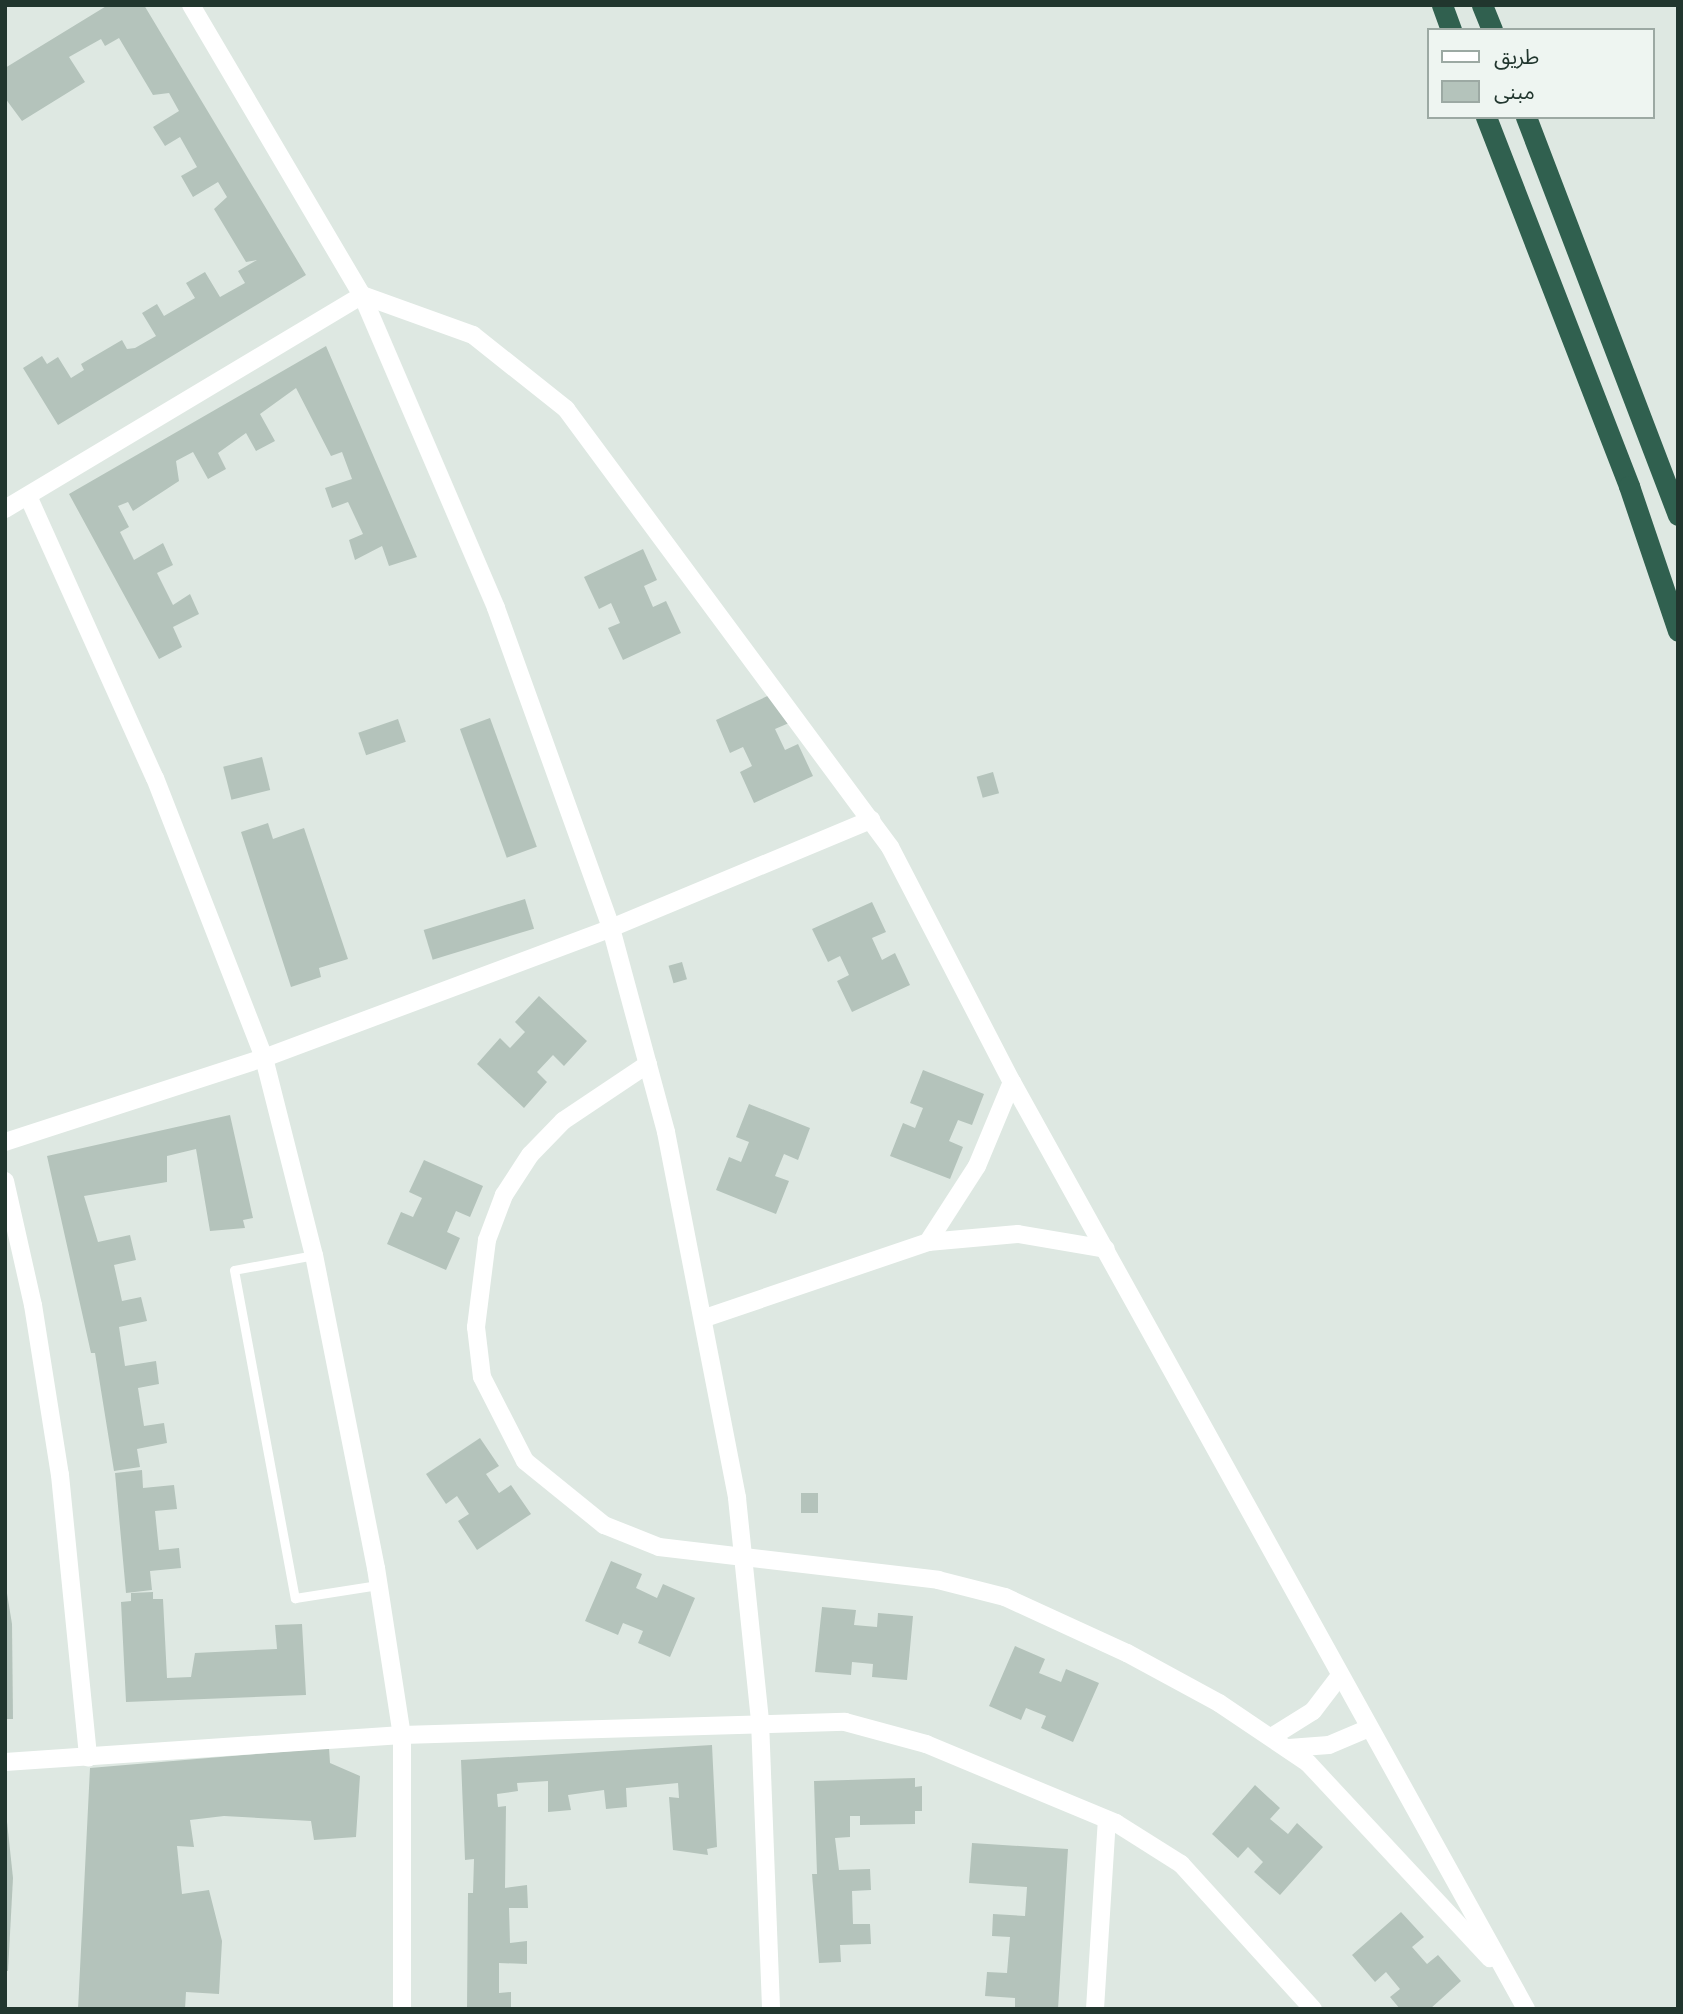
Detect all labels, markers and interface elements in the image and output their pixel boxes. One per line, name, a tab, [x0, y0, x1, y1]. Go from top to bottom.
legend	[1428, 28, 1655, 119]
text: طريق	[1494, 44, 1539, 68]
text: مبنى	[1494, 79, 1535, 103]

